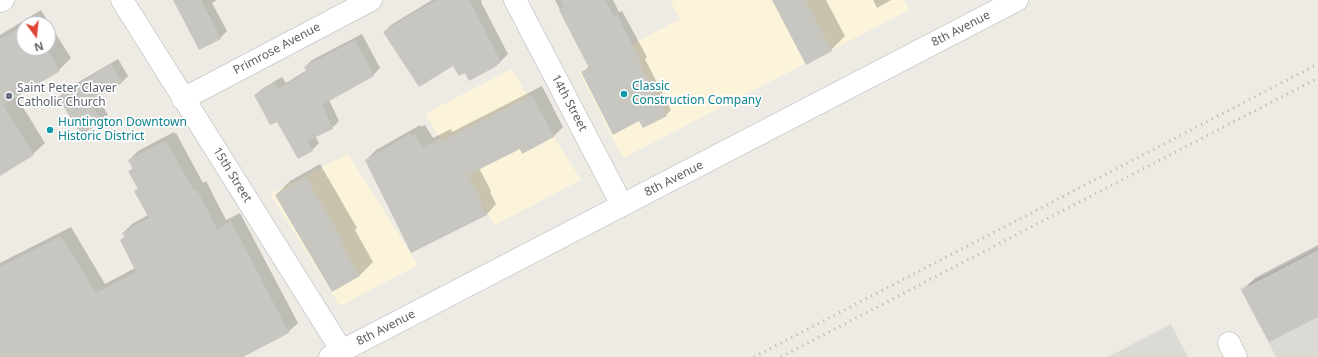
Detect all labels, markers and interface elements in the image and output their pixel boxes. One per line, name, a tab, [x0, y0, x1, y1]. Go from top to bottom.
street label: 8th Avenue	[929, 8, 993, 50]
north arrow	[16, 16, 56, 56]
street label: Primrose Avenue	[231, 20, 323, 78]
text: N	[33, 39, 45, 56]
street label: 14th Street	[548, 72, 590, 134]
place label: Classic Construction Company	[632, 80, 761, 108]
place label: Saint Peter Claver Catholic Church	[17, 82, 117, 110]
marker: Classic Construction Company	[619, 89, 629, 99]
marker: Saint Peter Claver Catholic Church	[4, 91, 14, 101]
place label: Huntington Downtown Historic District	[58, 116, 187, 144]
marker: Huntington Downtown Historic District	[45, 125, 55, 135]
street label: 15th Street	[209, 145, 255, 205]
street label: 8th Avenue	[642, 158, 706, 200]
street label: 8th Avenue	[354, 307, 418, 349]

